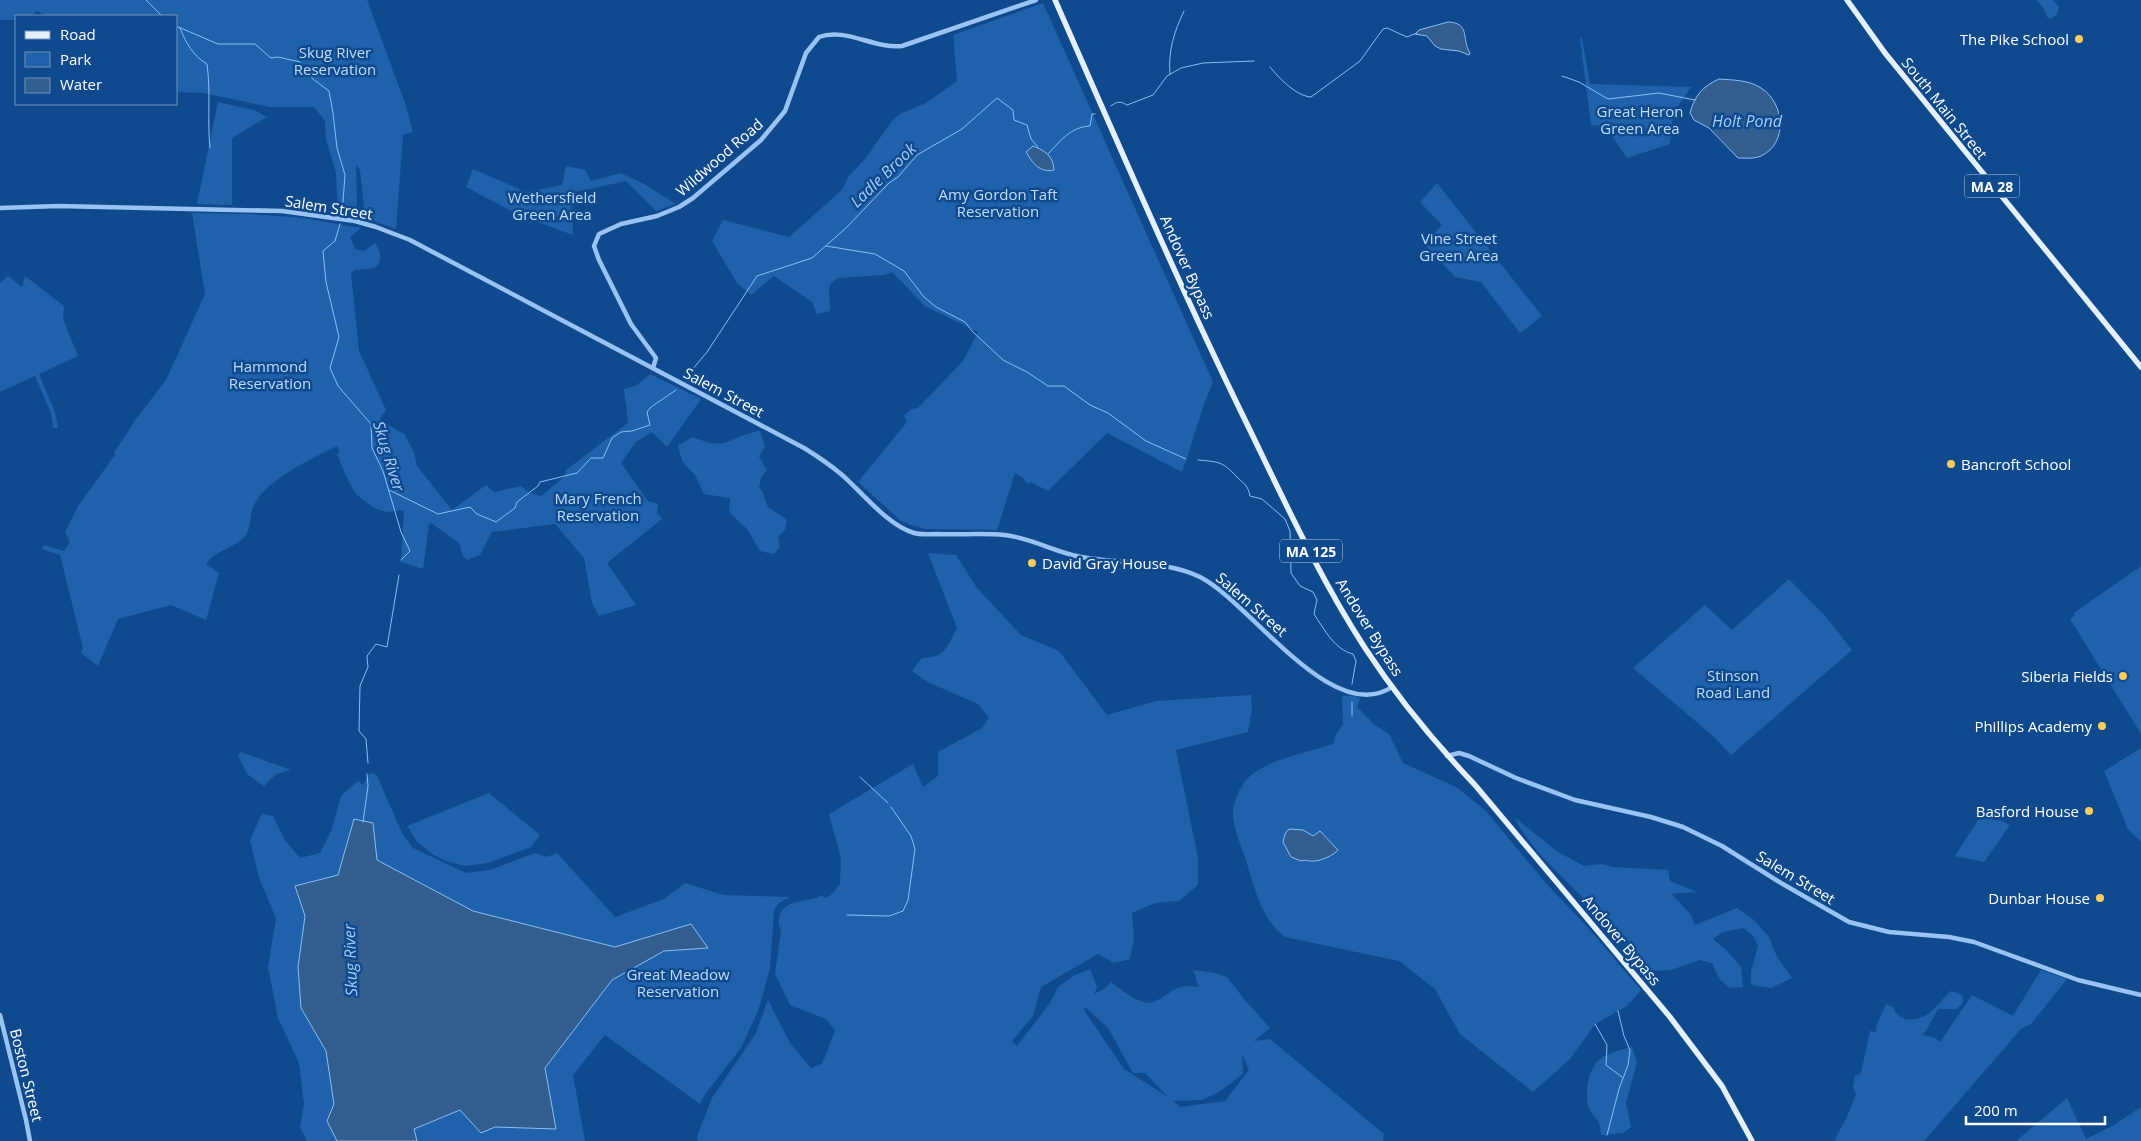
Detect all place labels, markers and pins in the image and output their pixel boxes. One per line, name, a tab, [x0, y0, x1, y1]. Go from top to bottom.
place label: The Pike School	[1960, 29, 2069, 49]
marker: The Pike School	[2073, 33, 2085, 45]
place label: Bancroft School	[1961, 454, 2071, 474]
marker: Bancroft School	[1945, 458, 1957, 470]
place label: David Gray House	[1042, 553, 1167, 573]
marker: David Gray House	[1026, 557, 1038, 569]
place label: Siberia Fields	[2021, 666, 2113, 686]
marker: Siberia Fields	[2117, 670, 2129, 682]
place label: Phillips Academy	[1974, 716, 2092, 736]
marker: Phillips Academy	[2096, 720, 2108, 732]
place label: Basford House	[1976, 801, 2079, 821]
marker: Basford House	[2083, 805, 2095, 817]
place label: Dunbar House	[1988, 888, 2090, 908]
marker: Dunbar House	[2094, 892, 2106, 904]

